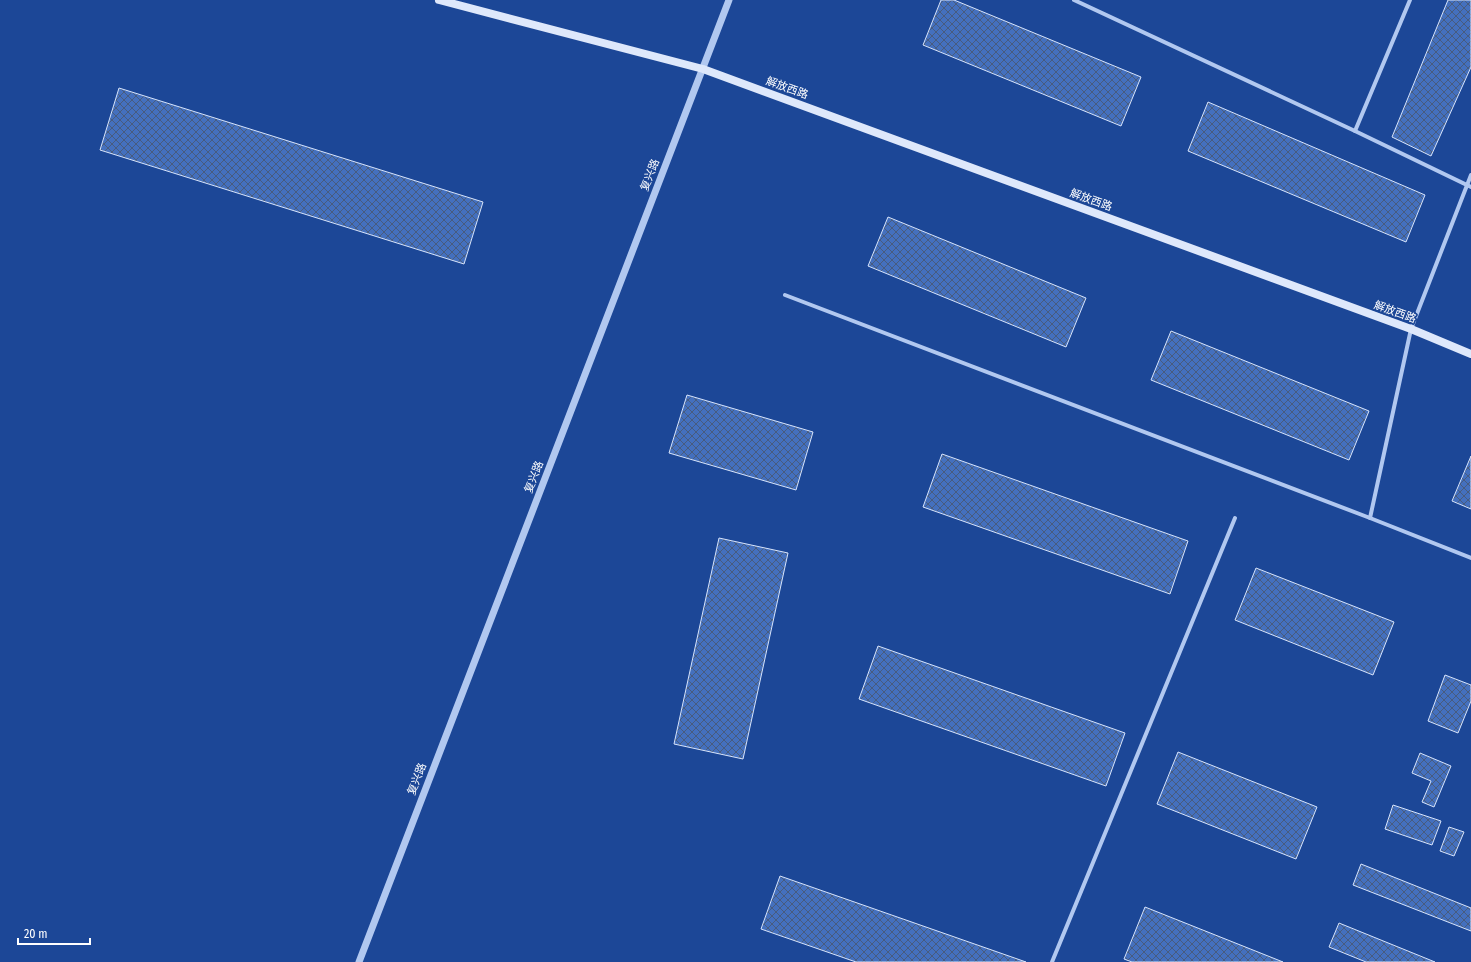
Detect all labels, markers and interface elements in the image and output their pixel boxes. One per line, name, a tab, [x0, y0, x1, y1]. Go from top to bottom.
street label: 解放西路	[764, 74, 810, 102]
street label: 复兴路	[638, 157, 662, 193]
street label: 解放西路	[1068, 186, 1114, 214]
street label: 解放西路	[1372, 298, 1418, 326]
street label: 复兴路	[522, 459, 546, 495]
street label: 复兴路	[405, 761, 429, 797]
scale bar	[18, 920, 90, 946]
text: 20 m	[24, 927, 48, 941]

